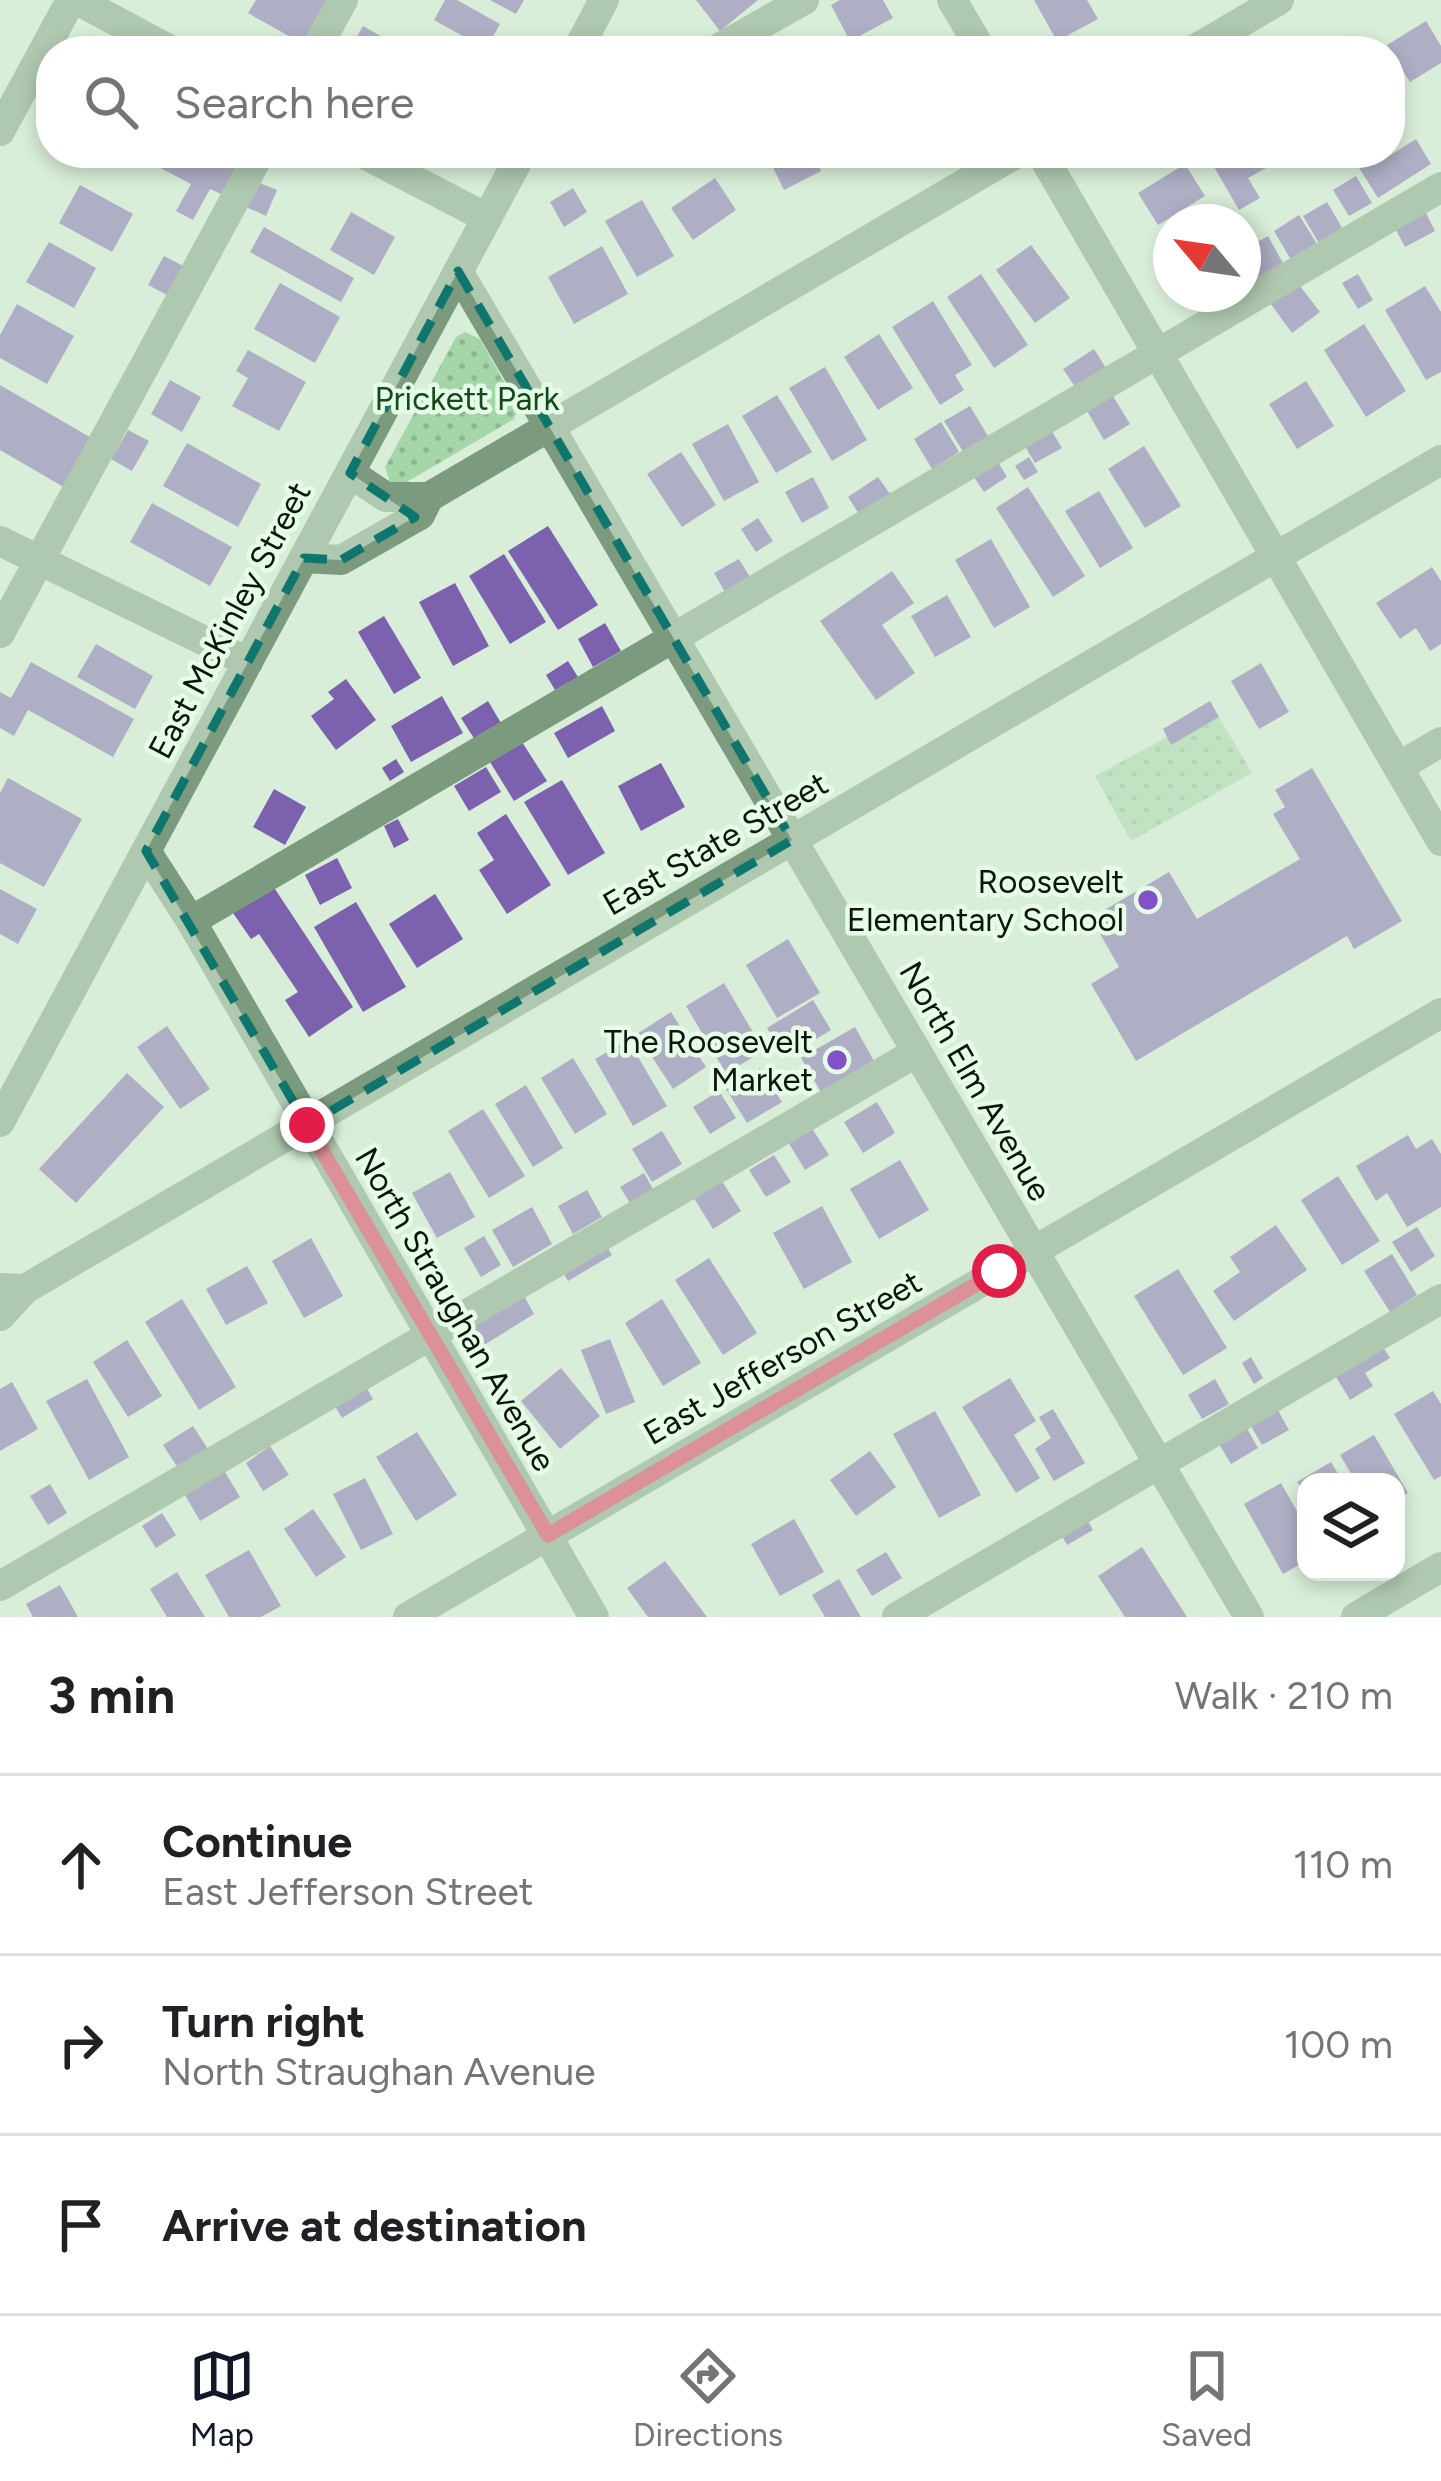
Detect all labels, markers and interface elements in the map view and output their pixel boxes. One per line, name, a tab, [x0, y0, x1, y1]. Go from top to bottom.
search box	[36, 36, 1405, 168]
icon: search	[78, 69, 144, 135]
text: Search here	[174, 75, 414, 129]
north arrow	[1153, 204, 1261, 312]
park label: Prickett Park	[374, 379, 560, 418]
street label: East McKinley Street	[140, 476, 319, 765]
street label: East State Street	[596, 763, 834, 924]
place label: Roosevelt Elementary School	[847, 862, 1124, 939]
marker: Roosevelt Elementary School	[1135, 887, 1161, 913]
street label: North Elm Avenue	[891, 955, 1060, 1208]
place label: The Roosevelt Market	[604, 1022, 813, 1099]
marker: The Roosevelt Market	[824, 1047, 850, 1073]
route end	[280, 1098, 334, 1152]
street label: North Straughan Avenue	[347, 1141, 564, 1478]
route start	[972, 1244, 1026, 1298]
street label: East Jefferson Street	[636, 1262, 928, 1453]
map controls	[1297, 1473, 1405, 1581]
button: layers	[1297, 1473, 1405, 1581]
text: 3 min	[48, 1665, 175, 1726]
text: Walk · 210 m	[1175, 1672, 1393, 1719]
text: Continue	[162, 1814, 352, 1868]
icon: ahead	[48, 1832, 114, 1898]
text: 110 m	[1293, 1841, 1393, 1888]
text: East Jefferson Street	[162, 1868, 533, 1915]
text: Turn right	[162, 1994, 365, 2048]
icon: right	[48, 2012, 114, 2078]
text: 100 m	[1284, 2021, 1393, 2068]
text: North Straughan Avenue	[162, 2048, 595, 2095]
icon: arrive	[48, 2192, 114, 2258]
text: Arrive at destination	[162, 2198, 586, 2252]
tab: Map	[189, 2343, 255, 2454]
tab: Directions	[633, 2343, 783, 2454]
tab: Saved	[1161, 2343, 1252, 2454]

